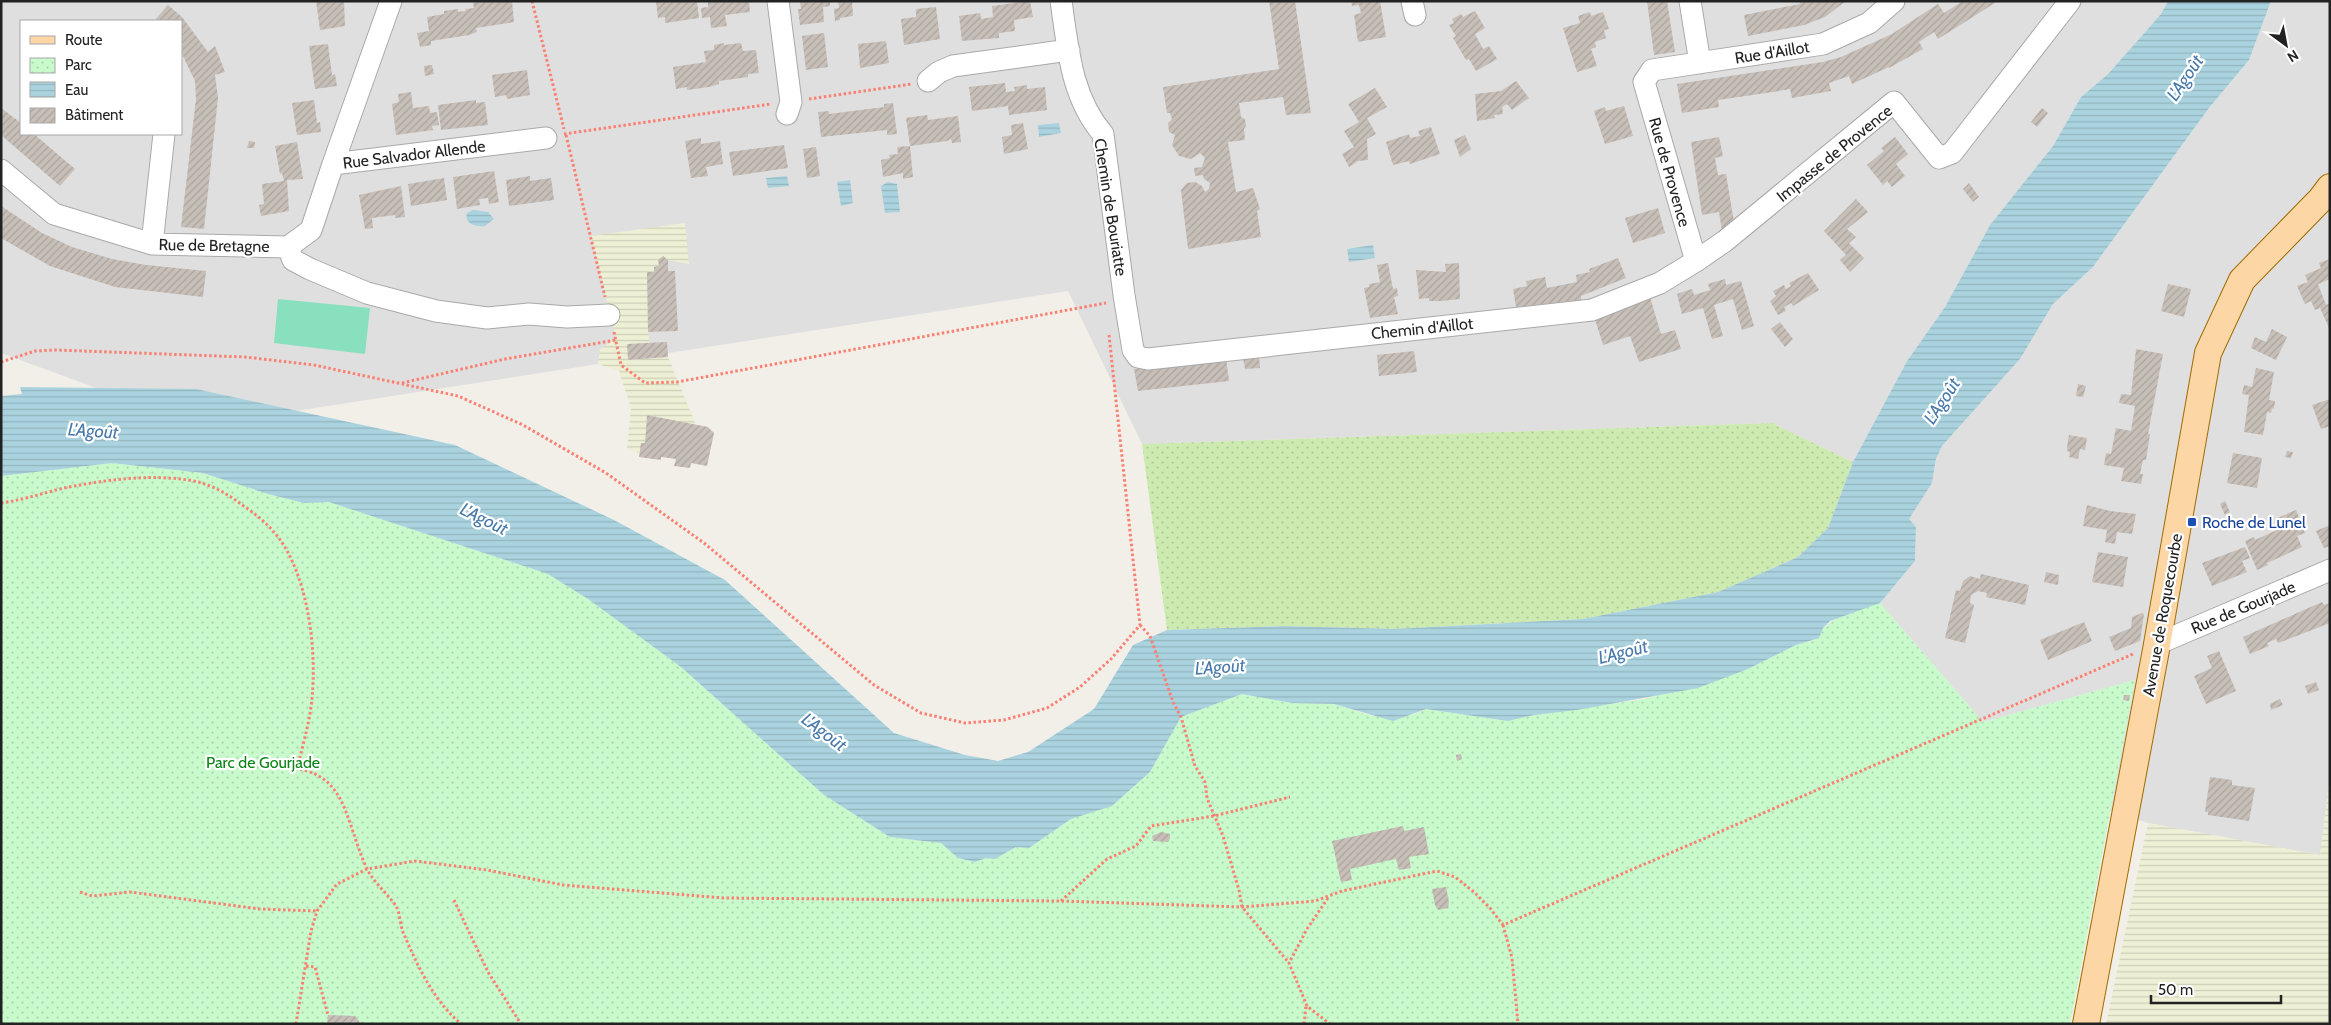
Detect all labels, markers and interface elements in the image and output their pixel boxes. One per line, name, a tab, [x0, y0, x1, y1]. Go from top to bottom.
legend	[20, 20, 182, 135]
north arrow	[2261, 20, 2311, 70]
text: Route	[65, 31, 103, 49]
street label: Rue d'Aillot	[1733, 37, 1811, 68]
text: N	[2284, 46, 2302, 66]
water label: L'Agoût	[2162, 51, 2209, 105]
text: Parc	[65, 56, 92, 74]
text: Eau	[65, 81, 88, 99]
street label: Impasse de Provence	[1773, 101, 1896, 206]
text: Bâtiment	[65, 106, 123, 124]
street label: Rue de Provence	[1645, 115, 1694, 229]
street label: Rue Salvador Allende	[342, 136, 486, 173]
street label: Chemin de Bouriatte	[1090, 137, 1131, 277]
street label: Rue de Bretagne	[158, 235, 270, 256]
street label: Chemin d'Aillot	[1370, 314, 1475, 343]
water label: L'Agoût	[1919, 373, 1965, 428]
water label: L'Agoût	[67, 418, 119, 444]
water label: L'Agoût	[457, 498, 512, 540]
place label: Roche de Lunel	[2202, 513, 2306, 532]
marker: Roche de Lunel	[2186, 516, 2198, 528]
street label: Avenue de Roquecourbe	[2139, 532, 2186, 698]
street label: Rue de Gourjade	[2188, 577, 2298, 638]
water label: L'Agoût	[1596, 635, 1651, 669]
water label: L'Agoût	[1194, 654, 1246, 680]
water label: L'Agoût	[797, 708, 851, 756]
park label: Parc de Gourjade	[206, 753, 320, 772]
scale bar	[2151, 972, 2281, 1004]
text: 50 m	[2158, 981, 2193, 999]

